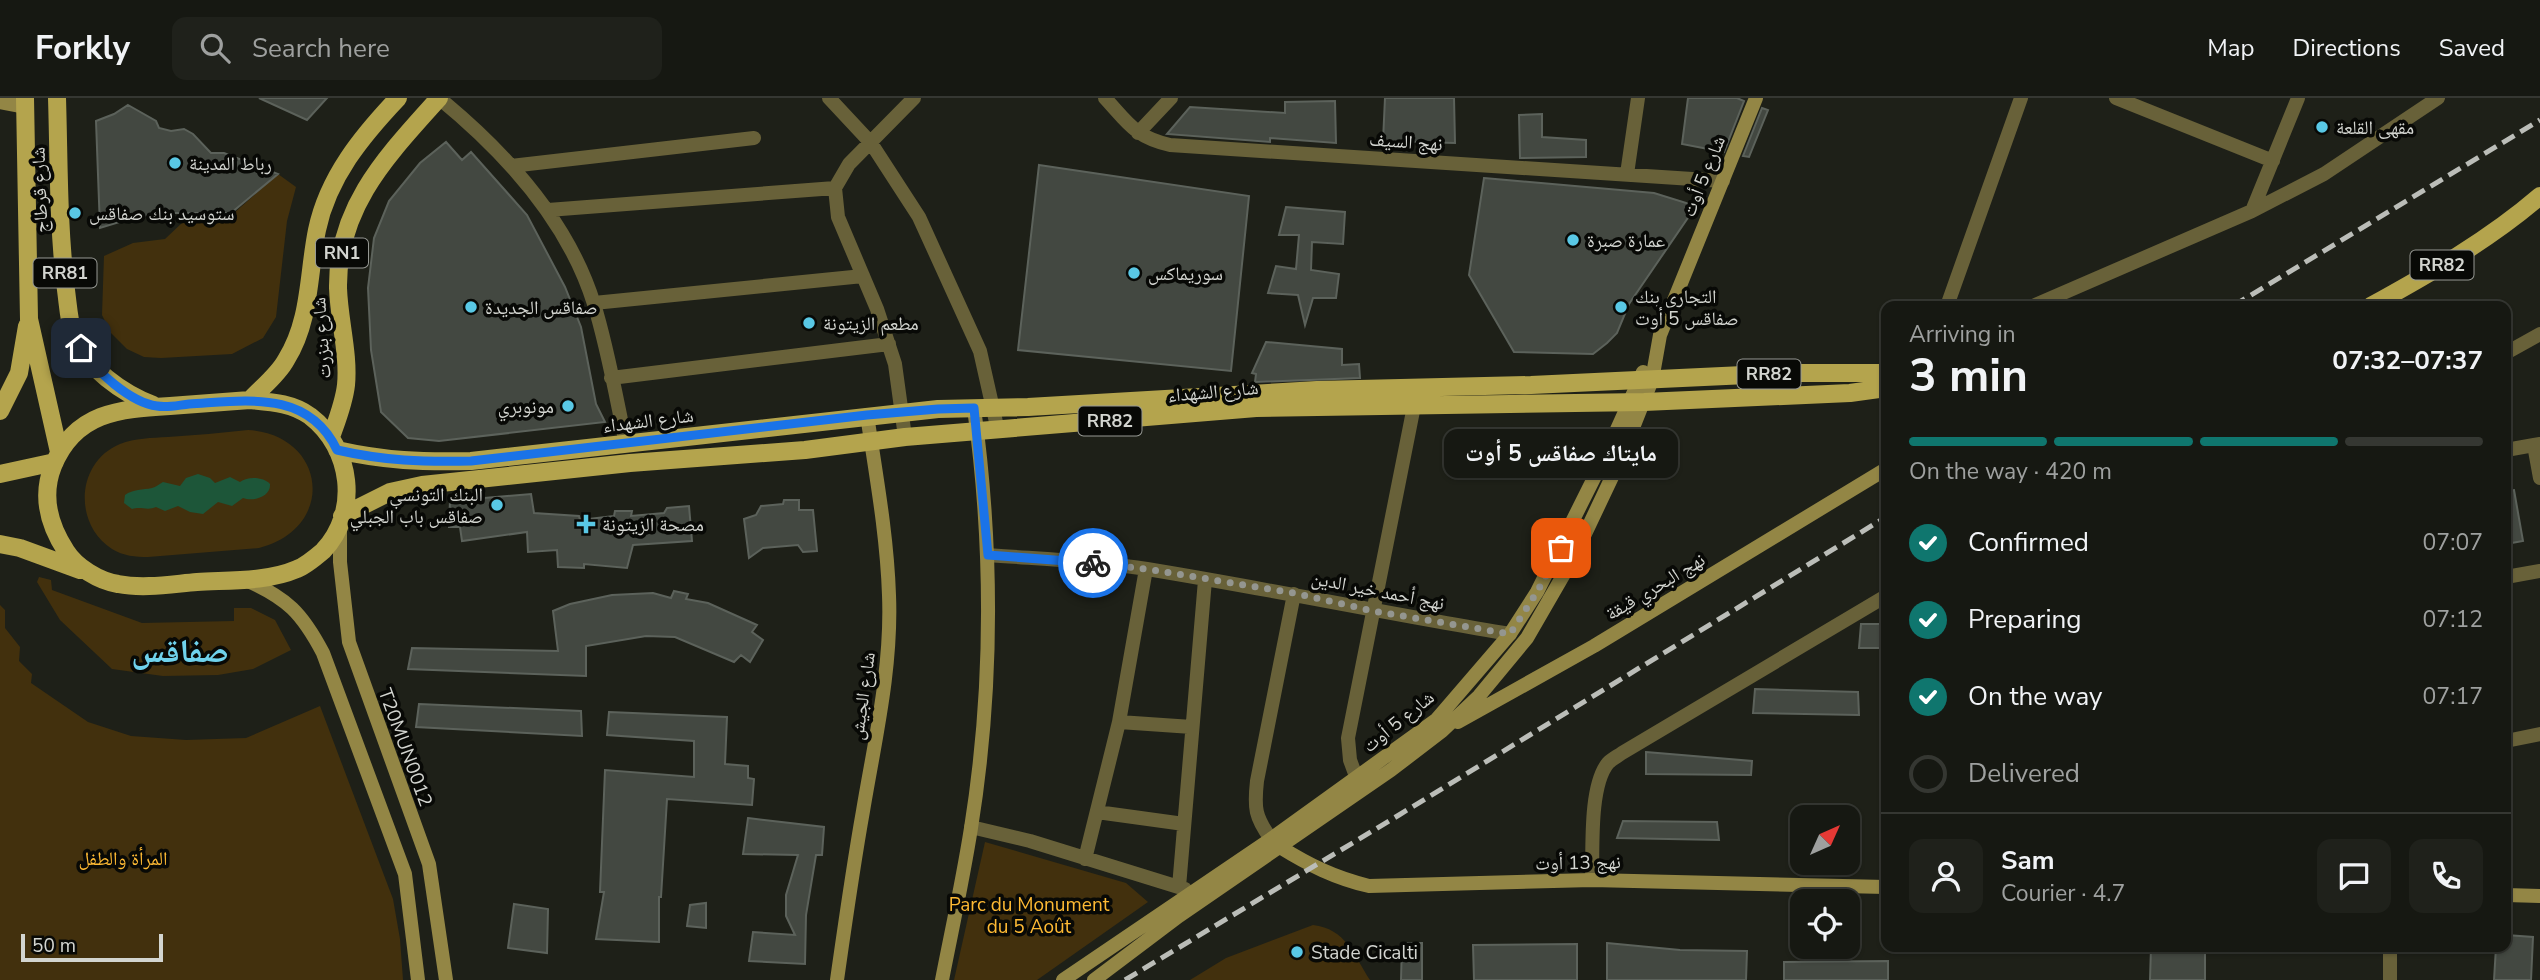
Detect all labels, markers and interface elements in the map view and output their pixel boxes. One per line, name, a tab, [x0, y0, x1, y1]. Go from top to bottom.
search box	[172, 17, 662, 80]
text: Forkly	[35, 26, 130, 71]
icon: search	[196, 29, 234, 67]
text: Search here	[252, 31, 390, 66]
text: Map	[2207, 32, 2254, 64]
text: Directions	[2292, 32, 2401, 64]
text: Saved	[2439, 32, 2505, 64]
place label: مقهى القلعة	[2336, 115, 2414, 141]
marker: مقهى القلعة	[2314, 119, 2330, 135]
street label: نهج السيف	[1368, 126, 1444, 158]
street label: شارع 5 أوت	[1676, 132, 1732, 221]
street label: شارع قرطاج	[26, 146, 54, 233]
place label: رباط المدينة	[189, 151, 272, 177]
marker: رباط المدينة	[167, 155, 183, 171]
place label: ستوسيد بنك صفاقس	[89, 201, 235, 227]
marker: ستوسيد بنك صفاقس	[67, 205, 83, 221]
place label: عمارة صبرة	[1587, 228, 1666, 254]
marker: عمارة صبرة	[1565, 232, 1581, 248]
road number: RN1	[316, 238, 368, 268]
road number: RR82	[2410, 250, 2474, 280]
road number: RR81	[34, 258, 96, 288]
place label: سوريماكس	[1148, 261, 1223, 287]
marker: سوريماكس	[1126, 265, 1142, 281]
place label: التجاري بنك صفاقس 5 أوت	[1635, 284, 1739, 332]
place label: صفاقس الجديدة	[485, 295, 598, 321]
street label: شارع بنزرت	[306, 296, 338, 379]
marker: صفاقس الجديدة	[463, 299, 479, 315]
marker: التجاري بنك صفاقس 5 أوت	[1613, 299, 1629, 315]
place label: مطعم الزيتونة	[823, 311, 919, 337]
marker: مطعم الزيتونة	[801, 315, 817, 331]
pin	[51, 318, 111, 378]
text: Arriving in	[1909, 319, 2016, 350]
icon: home	[62, 329, 100, 367]
text: 07:32–07:37	[2332, 343, 2483, 378]
text: 3 min	[1909, 344, 2028, 407]
road number: RR82	[1738, 360, 1800, 388]
street label: شارع الشهداء	[1167, 375, 1260, 409]
place label: مونوبري	[498, 394, 554, 422]
marker: مونوبري	[560, 398, 576, 414]
street label: شارع الشهداء	[601, 403, 695, 439]
road number: RR82	[1078, 407, 1142, 436]
callout: مايتاك صفاقس 5 أوت	[1444, 429, 1678, 478]
text: مايتاك صفاقس 5 أوت	[1465, 438, 1657, 469]
text: On the way · 420 m	[1909, 456, 2112, 487]
place label: البنك التونسي صفاقس باب الجبلي	[350, 482, 483, 532]
marker: البنك التونسي صفاقس باب الجبلي	[489, 497, 505, 513]
place label: مصحة الزيتونة	[602, 512, 704, 538]
marker: مصحة الزيتونة	[576, 514, 596, 534]
pin	[1531, 518, 1591, 578]
icon: check	[1909, 524, 1947, 562]
text: Confirmed	[1968, 525, 2089, 560]
text: 07:07	[2423, 527, 2483, 558]
courier	[1058, 528, 1128, 598]
icon: bag	[1542, 529, 1580, 567]
icon: bike	[1074, 544, 1112, 582]
street label: نهج البحري قيقة	[1601, 547, 1711, 628]
street label: نهج أحمد خير الدين	[1309, 565, 1447, 617]
icon: check	[1909, 601, 1947, 639]
text: Preparing	[1968, 602, 2081, 637]
text: 07:12	[2423, 604, 2483, 635]
district label: صفاقس	[131, 629, 229, 674]
street label: شارع الجيش	[844, 651, 882, 742]
icon: check	[1909, 678, 1947, 716]
text: On the way	[1968, 679, 2102, 714]
text: 07:17	[2423, 681, 2483, 712]
street label: T20MUN0012	[372, 685, 438, 810]
street label: شارع 5 أوت	[1357, 685, 1440, 759]
text: Delivered	[1968, 756, 2080, 791]
north arrow	[1790, 805, 1860, 875]
map controls	[1790, 805, 1860, 959]
button: person	[1909, 839, 1983, 913]
button: chat	[2317, 839, 2391, 913]
button: phone	[2409, 839, 2483, 913]
text: Sam	[2001, 843, 2054, 878]
park label: المرأة والطفل	[78, 846, 168, 872]
street label: نهج 13 أوت	[1535, 849, 1621, 877]
text: Courier · 4.7	[2001, 878, 2125, 909]
button: locate	[1790, 889, 1860, 959]
park label: Parc du Monument du 5 Août	[949, 892, 1110, 940]
scale bar	[21, 931, 163, 963]
text: 50 m	[32, 933, 76, 959]
place label: Stade Cicalti	[1311, 940, 1418, 966]
marker: Stade Cicalti	[1289, 944, 1305, 960]

